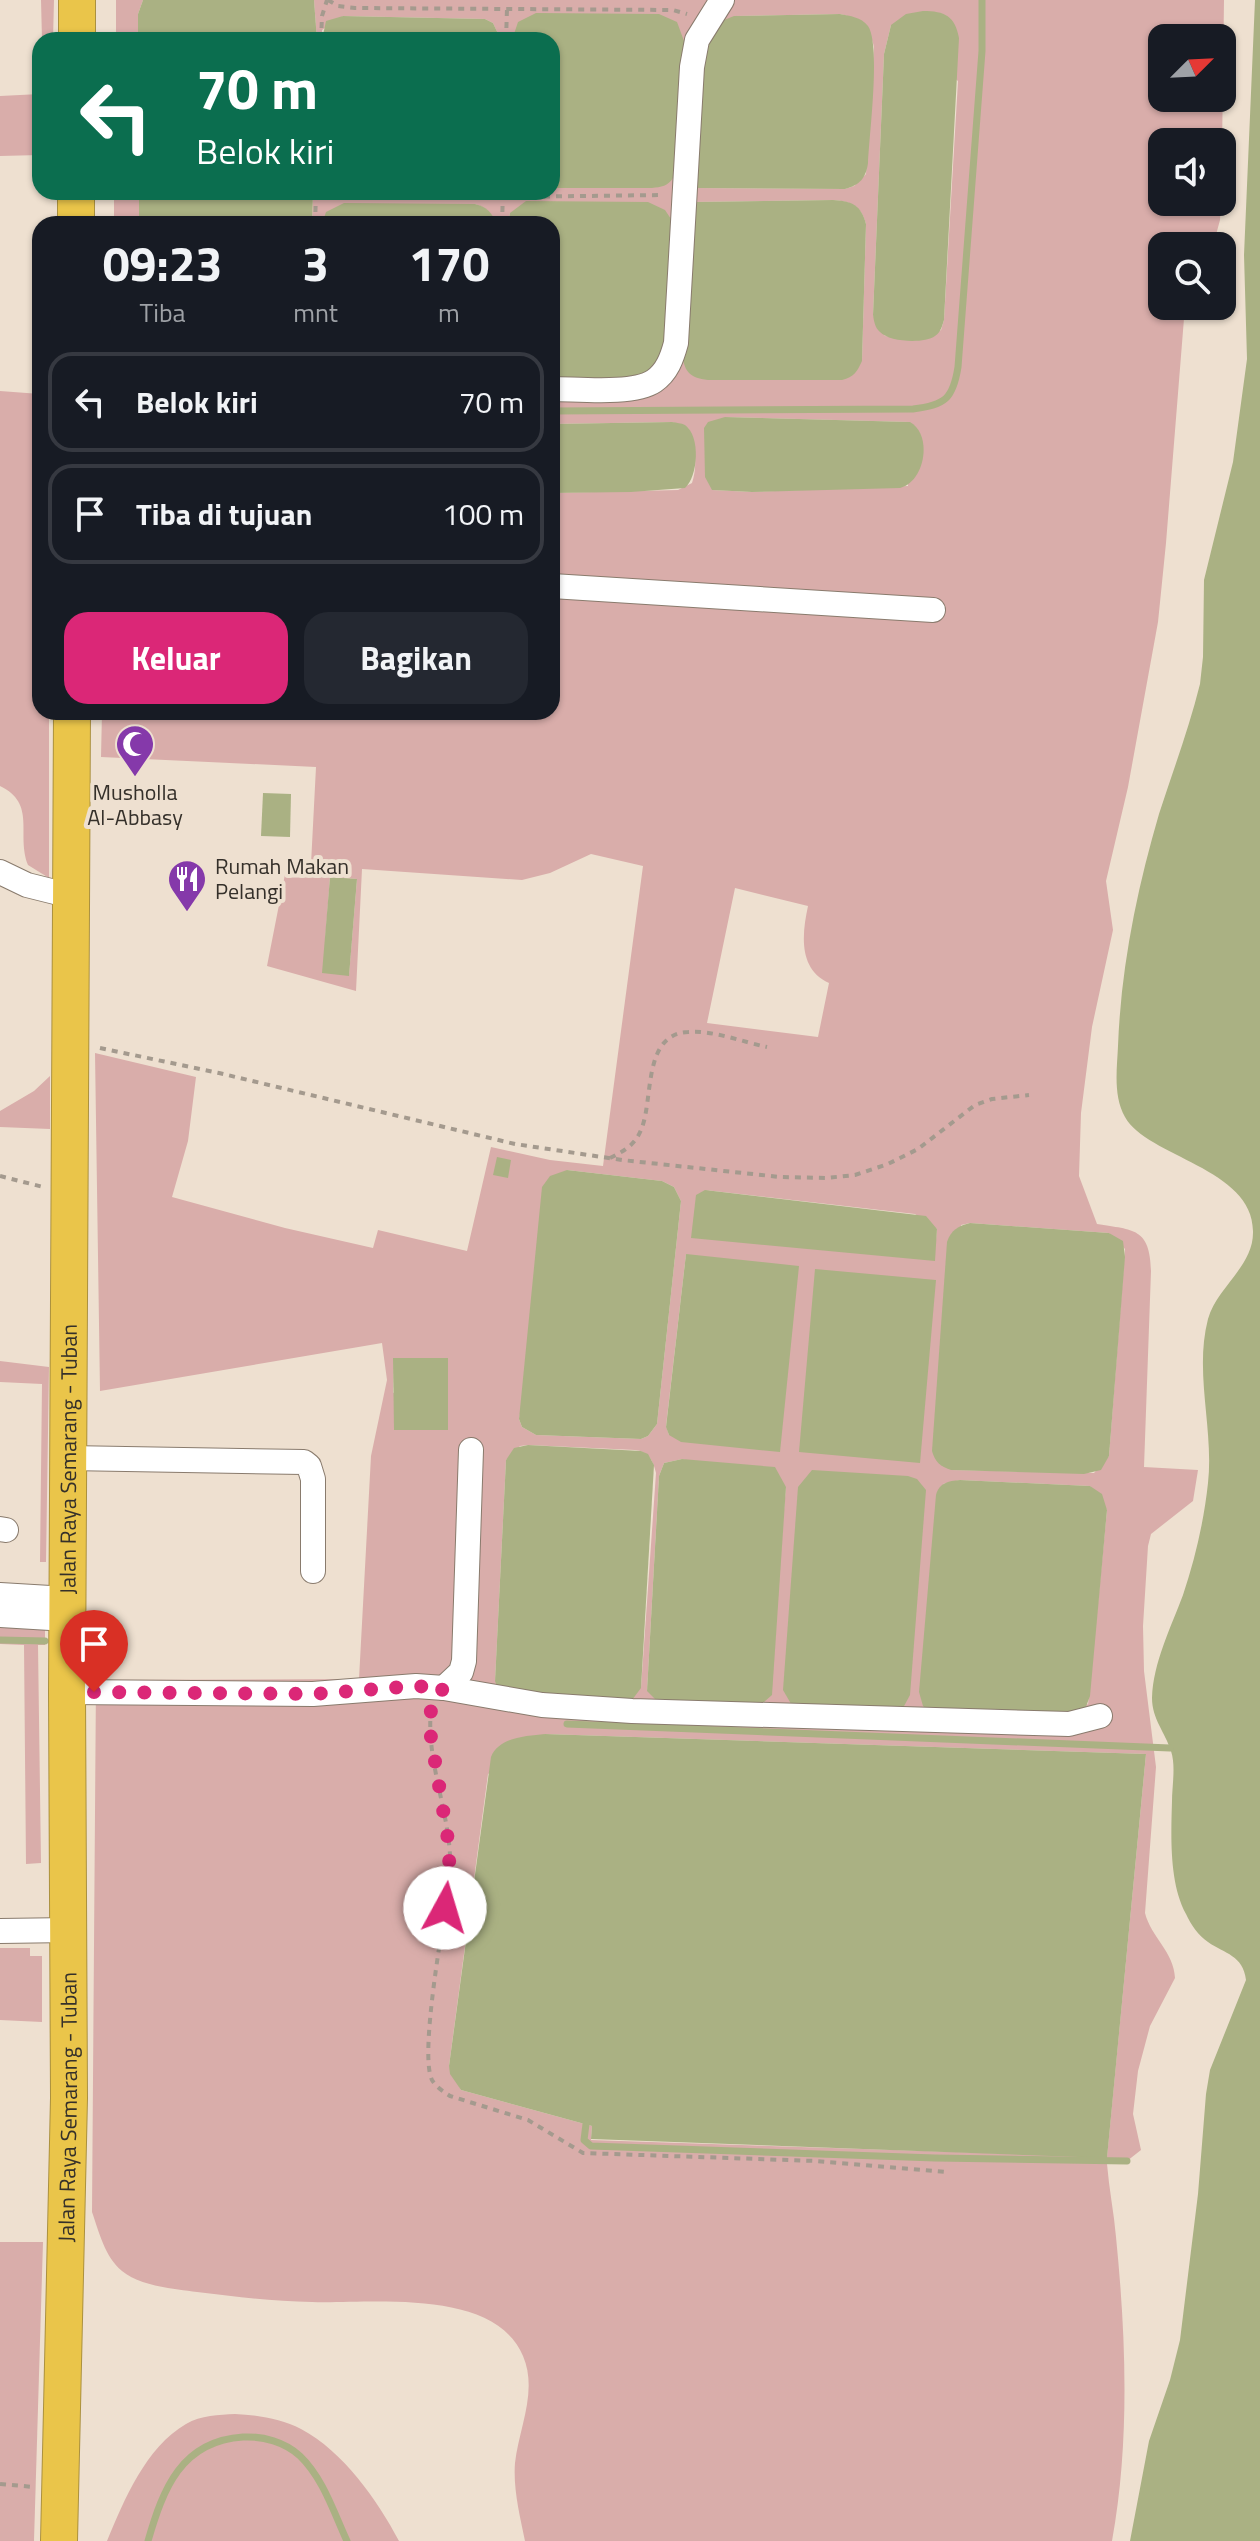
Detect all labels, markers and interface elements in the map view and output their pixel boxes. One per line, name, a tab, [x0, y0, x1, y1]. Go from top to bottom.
north arrow	[1148, 24, 1236, 112]
map controls	[1148, 24, 1236, 320]
text: 70 m	[196, 46, 318, 131]
icon: left	[64, 64, 168, 168]
text: Belok kiri	[196, 123, 334, 178]
button: sound	[1148, 128, 1236, 216]
text: 09:23	[103, 227, 223, 300]
text: 3	[302, 227, 329, 300]
text: 170	[409, 227, 489, 300]
button: search	[1148, 232, 1236, 320]
text: Tiba	[140, 293, 186, 332]
text: mnt	[293, 293, 338, 332]
text: m	[438, 293, 460, 332]
text: Belok kiri	[136, 379, 258, 425]
text: 70 m	[459, 379, 524, 425]
icon: left	[68, 380, 112, 424]
text: Tiba di tujuan	[136, 491, 312, 537]
text: 100 m	[442, 491, 524, 537]
icon: arrive	[68, 492, 112, 536]
button: Keluar	[64, 612, 288, 704]
button: Bagikan	[304, 612, 528, 704]
mosque icon: Musholla Al-Abbasy	[114, 723, 156, 778]
place label: Musholla Al-Abbasy	[87, 775, 183, 834]
place label: Rumah Makan Pelangi	[215, 849, 349, 908]
restaurant icon: Rumah Makan Pelangi	[166, 858, 208, 913]
street label: Jalan Raya Semarang - Tuban	[50, 1324, 86, 1594]
pin	[60, 1610, 128, 1692]
icon: arrive	[72, 1622, 116, 1666]
position arrow	[403, 1866, 487, 1950]
street label: Jalan Raya Semarang - Tuban	[49, 1972, 86, 2243]

